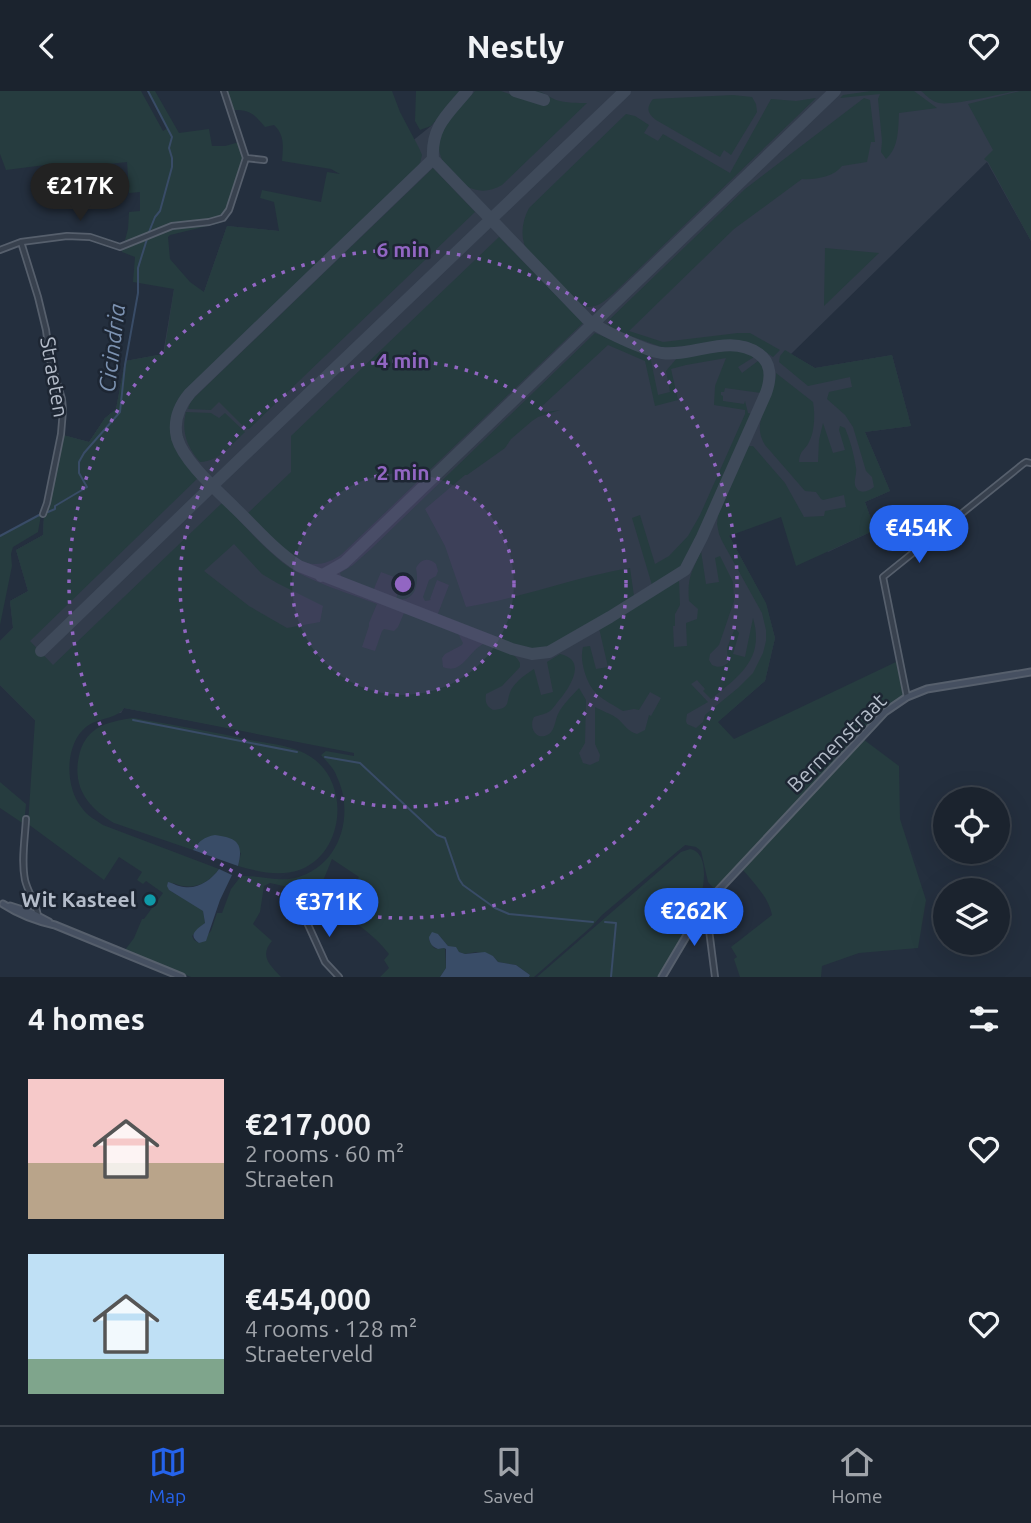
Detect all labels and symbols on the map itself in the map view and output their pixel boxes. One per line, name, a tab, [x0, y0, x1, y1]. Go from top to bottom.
pin: €217K	[31, 163, 129, 223]
text: 6 min	[376, 237, 430, 261]
water label: Cicindria	[94, 302, 129, 394]
street label: Straeten	[36, 335, 74, 419]
text: 4 min	[376, 348, 430, 372]
text: 2 min	[376, 460, 430, 484]
pin: €454K	[870, 505, 968, 565]
centre of rings	[391, 572, 415, 596]
street label: Bermenstraat	[782, 688, 891, 797]
pin: €371K	[280, 879, 378, 939]
place label: Wit Kasteel	[21, 887, 136, 911]
pin: €262K	[645, 889, 743, 948]
marker: Wit Kasteel	[142, 892, 158, 908]

